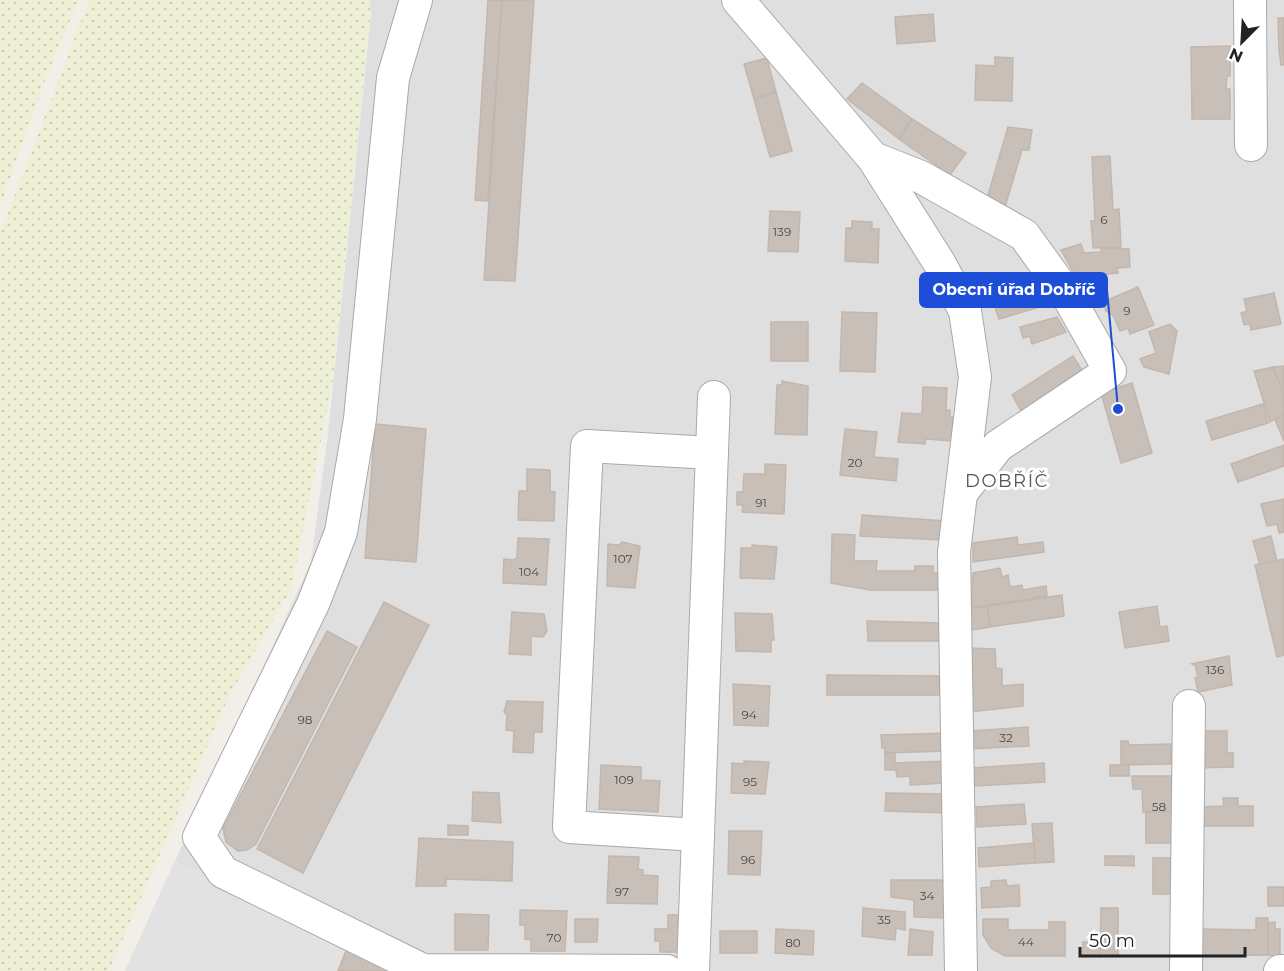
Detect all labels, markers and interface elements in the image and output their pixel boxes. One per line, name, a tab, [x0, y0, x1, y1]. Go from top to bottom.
north arrow	[1212, 12, 1272, 72]
text: N	[1226, 44, 1246, 67]
house number: 6	[1100, 212, 1108, 227]
house number: 139	[773, 224, 791, 239]
callout: Obecní úřad Dobříč	[920, 273, 1107, 307]
text: Obecní úřad Dobříč	[932, 280, 1096, 299]
house number: 9	[1123, 303, 1131, 318]
house number: 20	[848, 455, 862, 470]
district label: DOBŘÍČ	[965, 470, 1049, 492]
house number: 91	[755, 495, 767, 510]
house number: 107	[613, 551, 633, 566]
house number: 104	[519, 564, 539, 579]
house number: 136	[1206, 662, 1224, 677]
house number: 94	[741, 707, 757, 722]
house number: 98	[298, 712, 313, 727]
house number: 32	[999, 730, 1013, 745]
house number: 109	[614, 772, 634, 787]
house number: 95	[743, 774, 757, 789]
house number: 58	[1152, 799, 1167, 814]
house number: 96	[741, 852, 755, 867]
house number: 97	[615, 884, 629, 899]
house number: 34	[920, 888, 934, 903]
house number: 35	[877, 912, 891, 927]
scale bar	[1080, 920, 1245, 958]
house number: 70	[547, 930, 561, 945]
text: 50 m	[1089, 930, 1135, 952]
house number: 44	[1018, 934, 1034, 949]
house number: 80	[785, 935, 801, 950]

